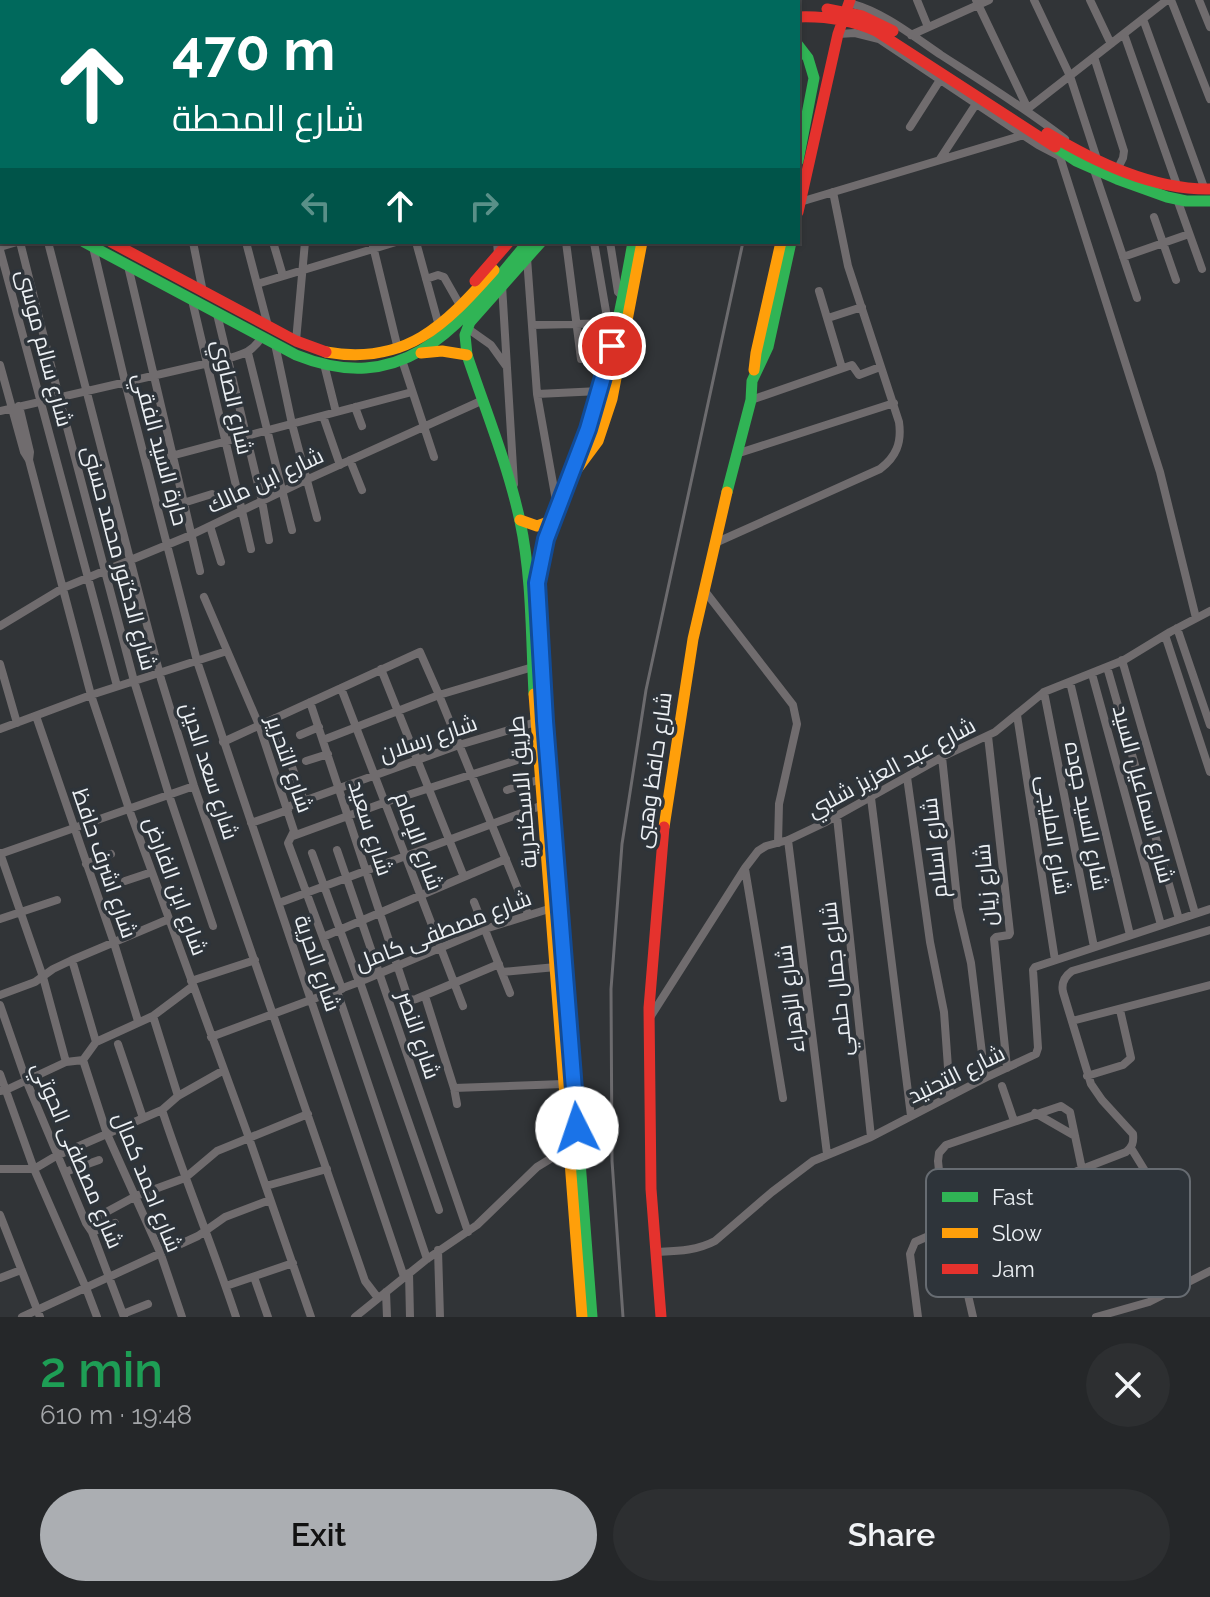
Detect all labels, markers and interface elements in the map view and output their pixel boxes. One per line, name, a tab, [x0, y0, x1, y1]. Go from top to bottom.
text: 470 m	[172, 17, 335, 83]
icon: ahead	[40, 32, 144, 136]
text: شارع المحطة	[172, 97, 364, 139]
icon: left	[294, 184, 338, 228]
icon: ahead	[378, 184, 422, 228]
icon: right	[462, 184, 506, 228]
street label: شارع سالم موسى	[9, 267, 78, 430]
pin	[578, 312, 646, 380]
icon: arrive	[590, 324, 634, 368]
street label: شارع الصاوي	[203, 337, 259, 458]
street label: حارة السيد الفقي	[124, 370, 194, 529]
street label: شارع ابن مالك	[203, 442, 328, 520]
street label: شارع الدكتور محمد حسنى	[76, 443, 163, 674]
street label: شارع حافظ وهبى	[629, 690, 679, 850]
street label: شارع سعد الدين	[174, 699, 244, 844]
street label: شارع اسماعيل السيد	[1106, 702, 1180, 886]
street label: شارع رسلان	[376, 709, 481, 769]
street label: شارع التحرير	[259, 710, 319, 817]
street label: شارع عبد العزيز شلبي	[802, 712, 981, 826]
street label: طريق الاسكندرية	[502, 715, 543, 869]
street label: شارع السيد جوده	[1058, 739, 1114, 893]
street label: شارع المليجى	[1030, 773, 1076, 897]
street label: شارع سعيد	[341, 777, 399, 880]
street label: شارع اشرف حافظ	[65, 785, 143, 942]
street label: شارع الإمام	[386, 788, 449, 895]
street label: شارع اسلام	[916, 796, 955, 900]
street label: شارع ابن الفارض	[137, 813, 213, 960]
street label: شارع زيان	[968, 842, 1004, 927]
street label: شارع مصطفى كامل	[351, 884, 535, 977]
street label: شارع جمال حلمي	[815, 900, 861, 1058]
street label: شارع الحرية	[287, 911, 347, 1015]
street label: شارع الزهراء	[770, 943, 812, 1055]
street label: شارع النصر	[389, 986, 446, 1083]
street label: شارع التجنيد	[903, 1039, 1010, 1110]
street label: شارع مصطفى الحوتي	[23, 1058, 129, 1254]
position arrow	[535, 1086, 619, 1170]
street label: شارع احمد كمال	[106, 1108, 188, 1256]
legend	[926, 1169, 1190, 1297]
text: Fast	[992, 1184, 1034, 1210]
text: Slow	[992, 1220, 1042, 1246]
text: Jam	[992, 1256, 1035, 1282]
text: 2 min	[40, 1342, 163, 1398]
button: close	[1086, 1343, 1170, 1427]
text: 610 m · 19:48	[40, 1400, 192, 1430]
button: Exit	[40, 1489, 597, 1581]
button: Share	[613, 1489, 1170, 1581]

